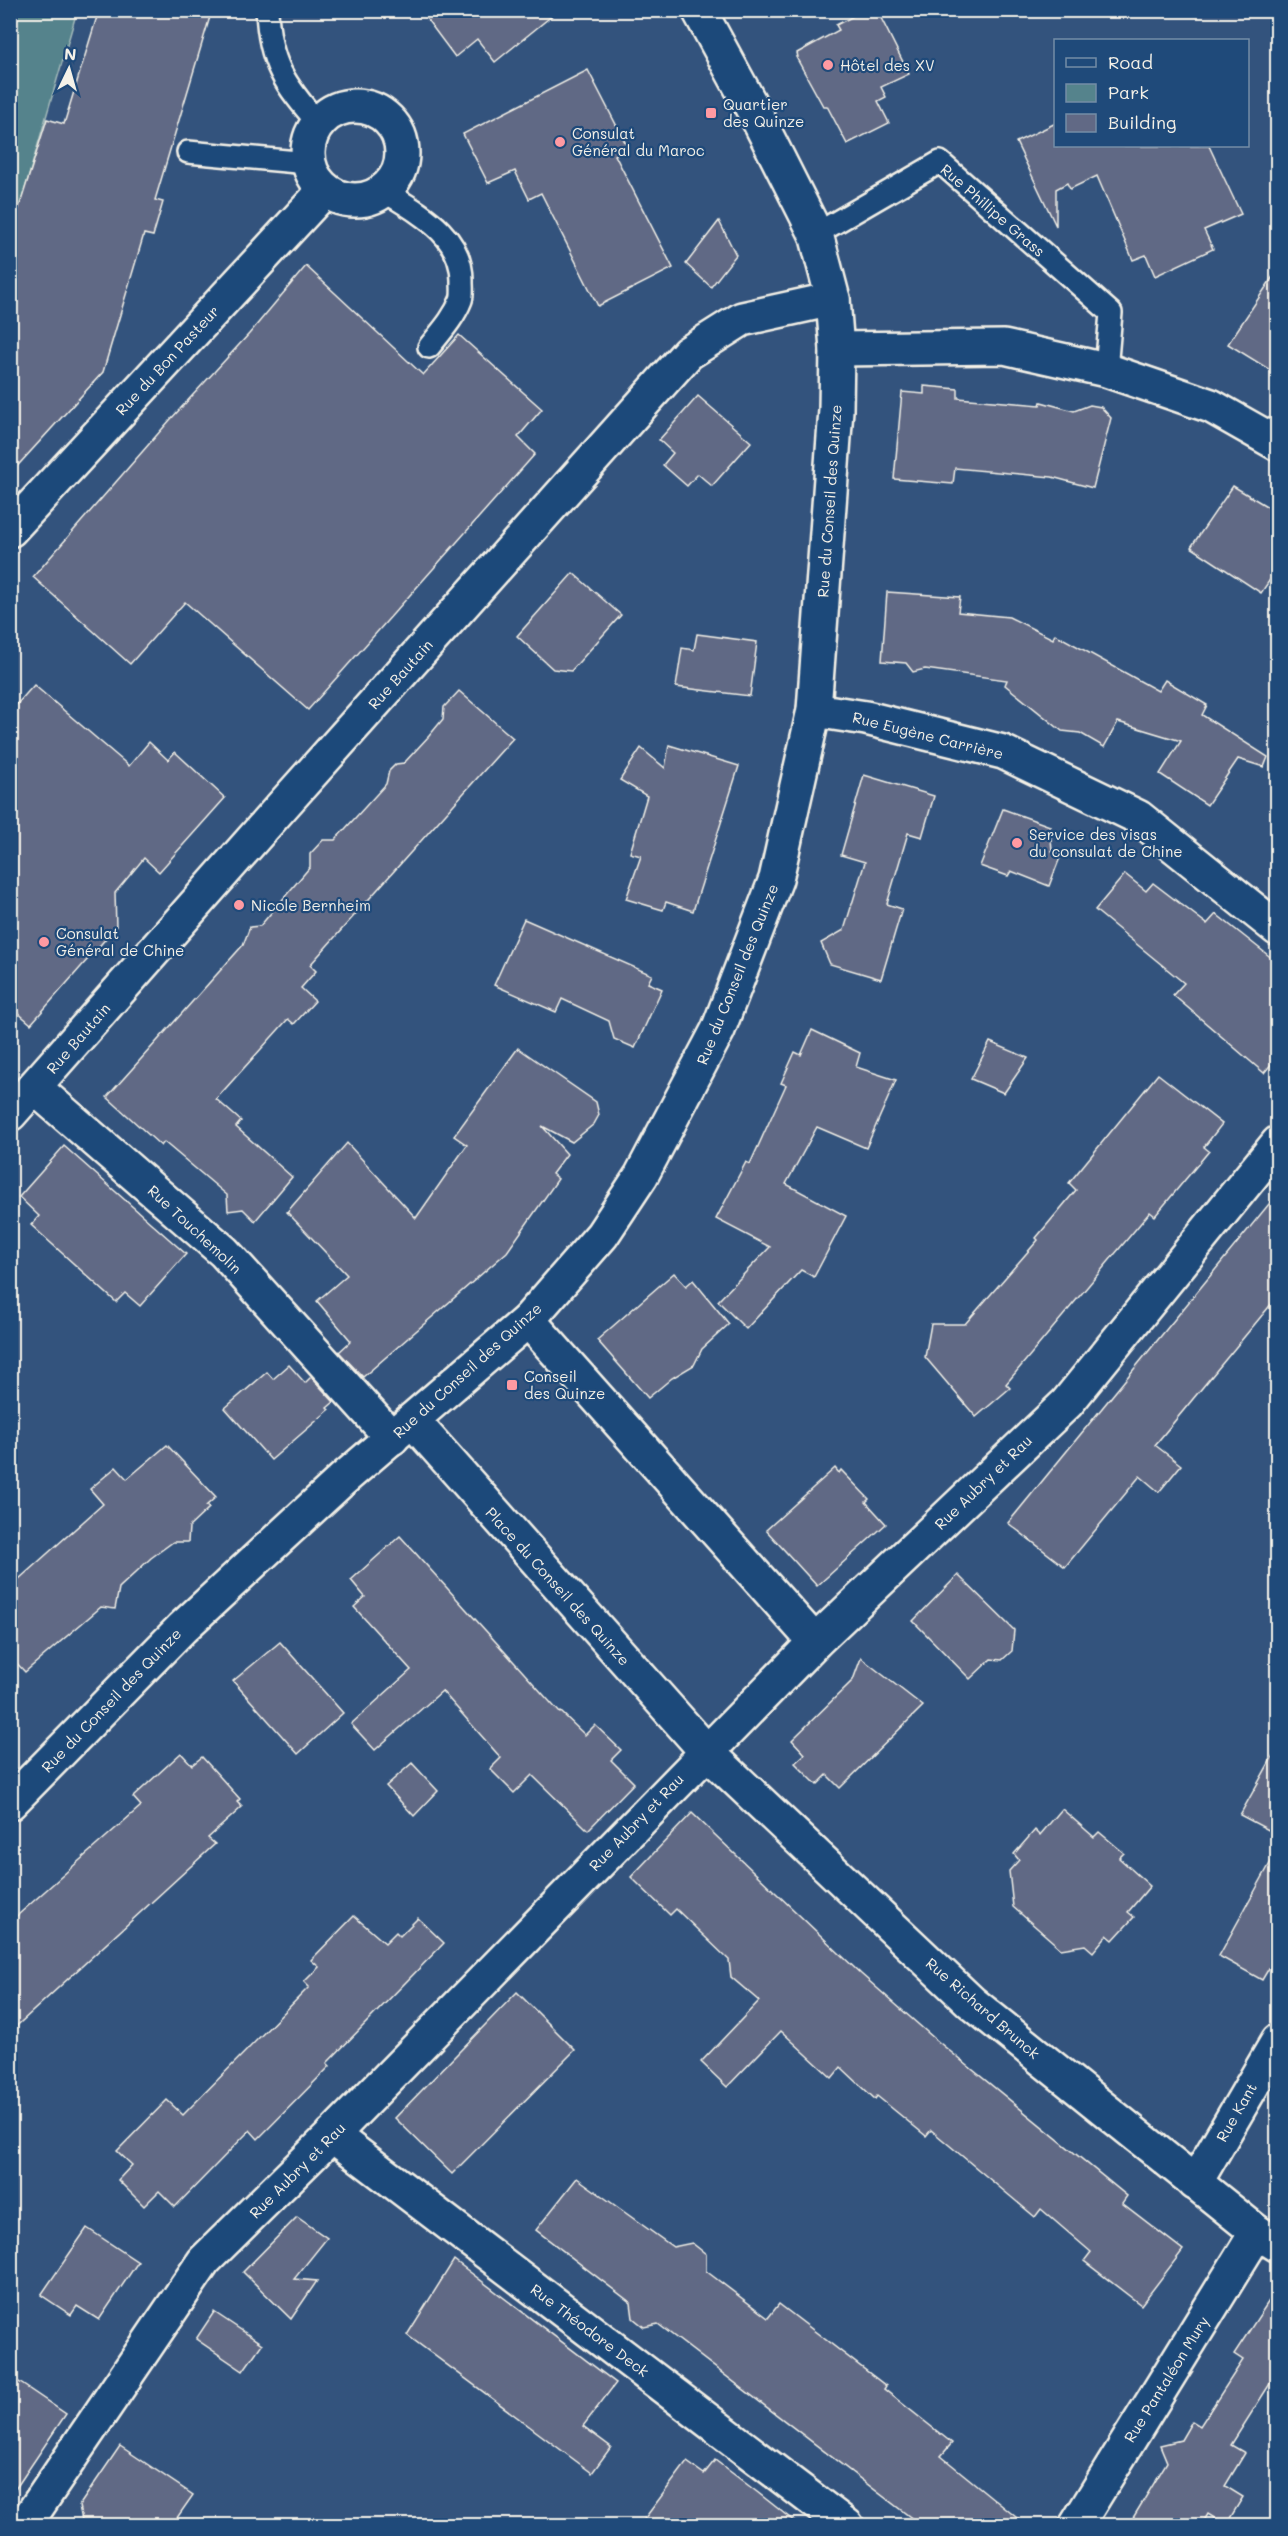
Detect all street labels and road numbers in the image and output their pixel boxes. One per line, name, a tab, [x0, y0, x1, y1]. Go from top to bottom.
street label: Rue Phillipe Grass	[937, 159, 1049, 261]
street label: Rue du Bon Pasteur	[111, 301, 223, 419]
street label: Rue du Conseil des Quinze	[812, 404, 846, 598]
street label: Rue Bautain	[363, 635, 437, 713]
street label: Rue Eugène Carrière	[850, 707, 1006, 763]
street label: Rue du Conseil des Quinze	[692, 881, 782, 1067]
street label: Rue Bautain	[42, 998, 114, 1078]
street label: Rue Touchemolin	[144, 1180, 246, 1278]
street label: Rue du Conseil des Quinze	[388, 1298, 546, 1442]
street label: Rue Aubry et Rau	[930, 1430, 1036, 1534]
street label: Place du Conseil des Quinze	[481, 1503, 635, 1669]
street label: Rue du Conseil des Quinze	[37, 1623, 185, 1777]
street label: Rue Aubry et Rau	[584, 1769, 688, 1875]
street label: Rue Richard Brunck	[922, 1953, 1044, 2063]
street label: Rue Kant	[1211, 2079, 1261, 2145]
street label: Rue Aubry et Rau	[245, 2118, 349, 2222]
street label: Rue Théodore Deck	[527, 2279, 653, 2381]
street label: Rue Pantaléon Mury	[1119, 2312, 1213, 2446]

